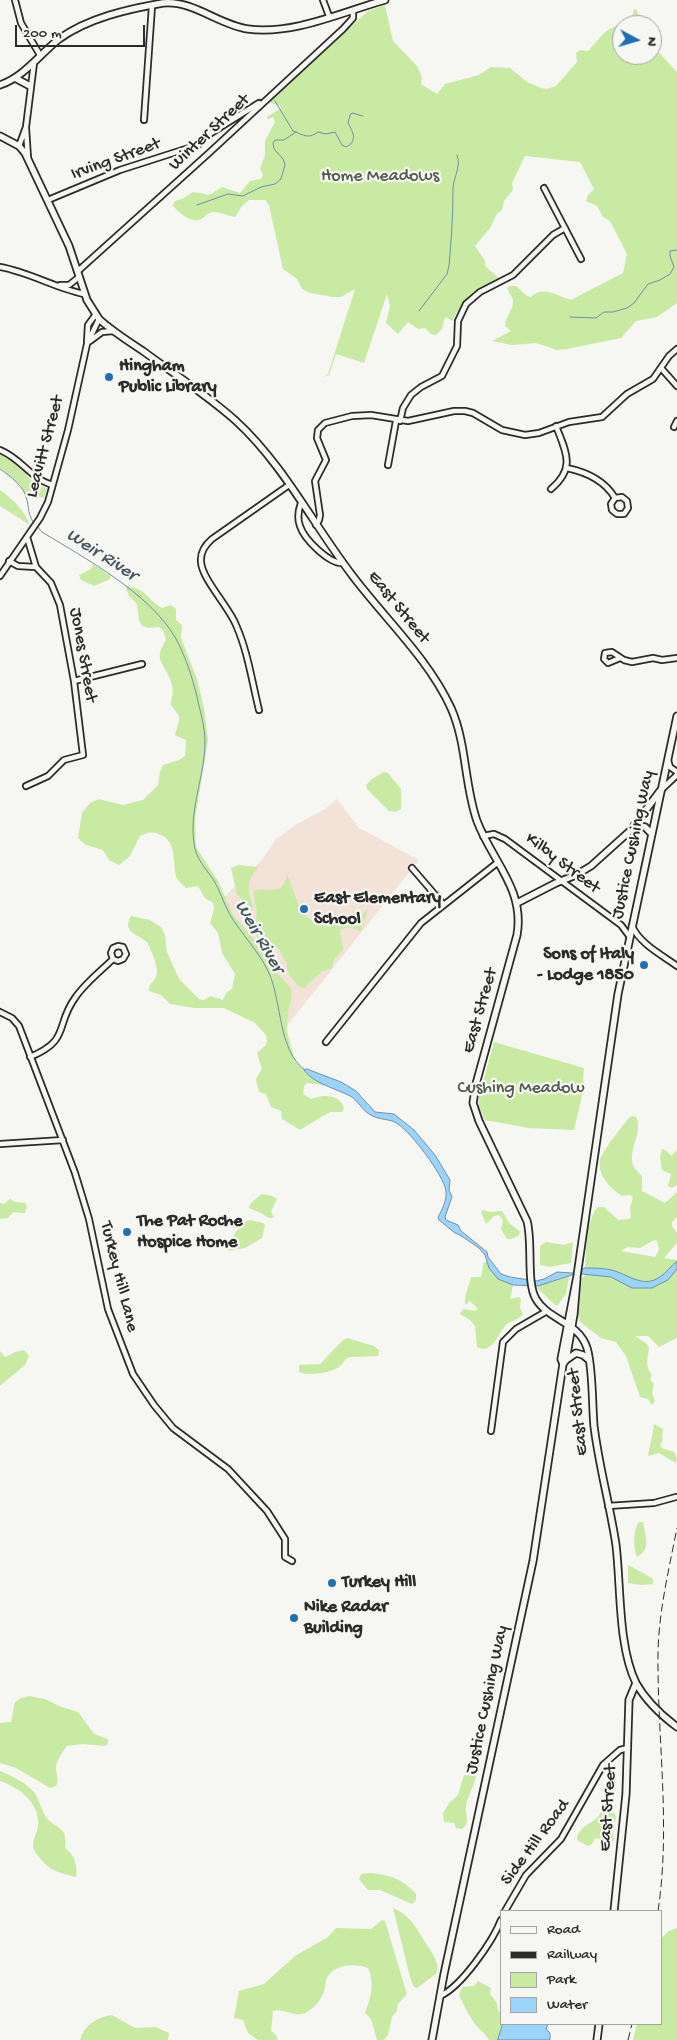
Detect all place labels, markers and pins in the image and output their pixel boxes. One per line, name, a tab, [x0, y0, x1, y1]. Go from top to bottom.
place label: Hingham Public Library	[119, 356, 217, 398]
marker: Hingham Public Library	[103, 371, 115, 383]
place label: East Elementary School	[314, 888, 441, 931]
marker: East Elementary School	[298, 903, 310, 915]
place label: Sons of Italy - Lodge 1850	[537, 944, 634, 986]
marker: Sons of Italy - Lodge 1850	[638, 959, 650, 971]
place label: The Pat Roche Hospice Home	[137, 1211, 243, 1254]
marker: The Pat Roche Hospice Home	[121, 1226, 133, 1238]
place label: Turkey Hill	[342, 1572, 416, 1594]
marker: Turkey Hill	[326, 1577, 338, 1589]
place label: Nike Radar Building	[304, 1597, 388, 1640]
marker: Nike Radar Building	[288, 1612, 300, 1624]

